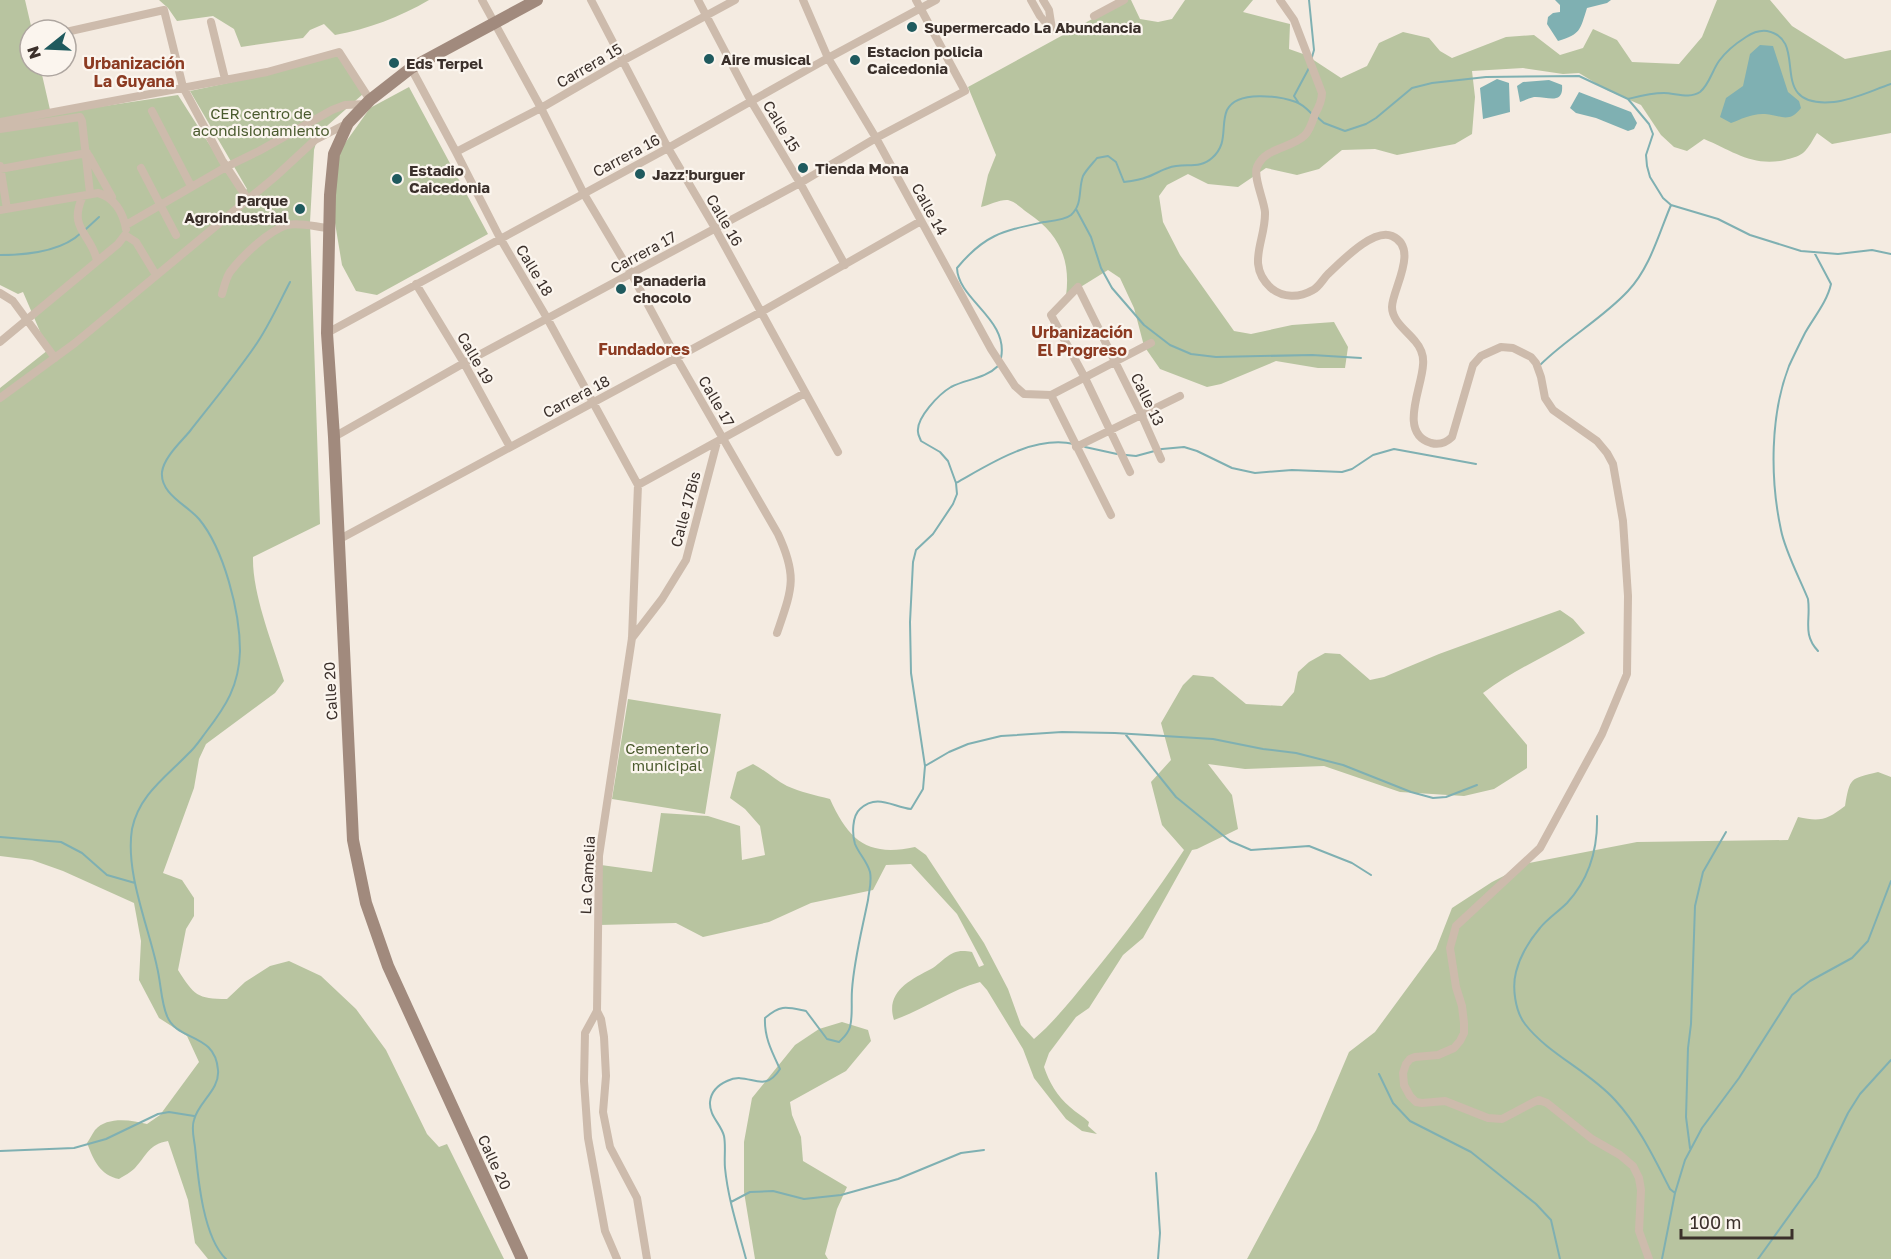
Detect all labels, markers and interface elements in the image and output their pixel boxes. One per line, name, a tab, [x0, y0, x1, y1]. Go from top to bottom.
north arrow	[18, 18, 78, 78]
place label: Supermercado La Abundancia	[924, 18, 1142, 36]
marker: Supermercado La Abundancia	[905, 20, 919, 34]
street label: Carrera 15	[553, 39, 625, 91]
place label: Estacion policia Caicedonia	[867, 42, 983, 77]
text: N	[22, 44, 45, 62]
place label: Aire musical	[721, 50, 811, 68]
marker: Aire musical	[702, 52, 716, 66]
district label: Urbanización La Guyana	[83, 53, 185, 91]
marker: Estacion policia Caicedonia	[848, 53, 862, 67]
place label: Eds Terpel	[406, 54, 483, 72]
marker: Eds Terpel	[387, 56, 401, 70]
street label: Calle 15	[760, 97, 804, 155]
park label: CER centro de acondisionamiento	[193, 104, 329, 139]
street label: Carrera 16	[589, 130, 663, 180]
place label: Tienda Mona	[815, 159, 909, 177]
place label: Estadio Caicedonia	[409, 161, 490, 196]
marker: Tienda Mona	[796, 161, 810, 175]
place label: Jazz'burguer	[652, 165, 745, 183]
marker: Jazz'burguer	[633, 167, 647, 181]
marker: Estadio Caicedonia	[390, 172, 404, 186]
street label: Calle 14	[908, 180, 952, 238]
place label: Parque Agroindustrial	[184, 191, 288, 226]
street label: Calle 16	[703, 191, 747, 249]
marker: Parque Agroindustrial	[293, 202, 307, 216]
street label: Carrera 17	[607, 227, 679, 277]
street label: Calle 18	[513, 241, 557, 299]
place label: Panaderia chocolo	[633, 271, 706, 306]
marker: Panaderia chocolo	[614, 282, 628, 296]
district label: Urbanización El Progreso	[1031, 322, 1133, 360]
street label: Calle 19	[454, 329, 498, 387]
district label: Fundadores	[598, 339, 690, 359]
street label: Calle 13	[1127, 370, 1169, 428]
street label: Carrera 18	[539, 371, 613, 421]
street label: Calle 17	[695, 372, 739, 430]
street label: Calle 17Bis	[666, 469, 704, 549]
street label: Calle 20	[319, 661, 341, 721]
park label: Cementerio municipal	[625, 739, 709, 774]
street label: La Camelia	[576, 835, 598, 915]
street label: Calle 20	[474, 1132, 516, 1192]
scale bar	[1681, 1202, 1792, 1240]
text: 100 m	[1690, 1211, 1741, 1233]

